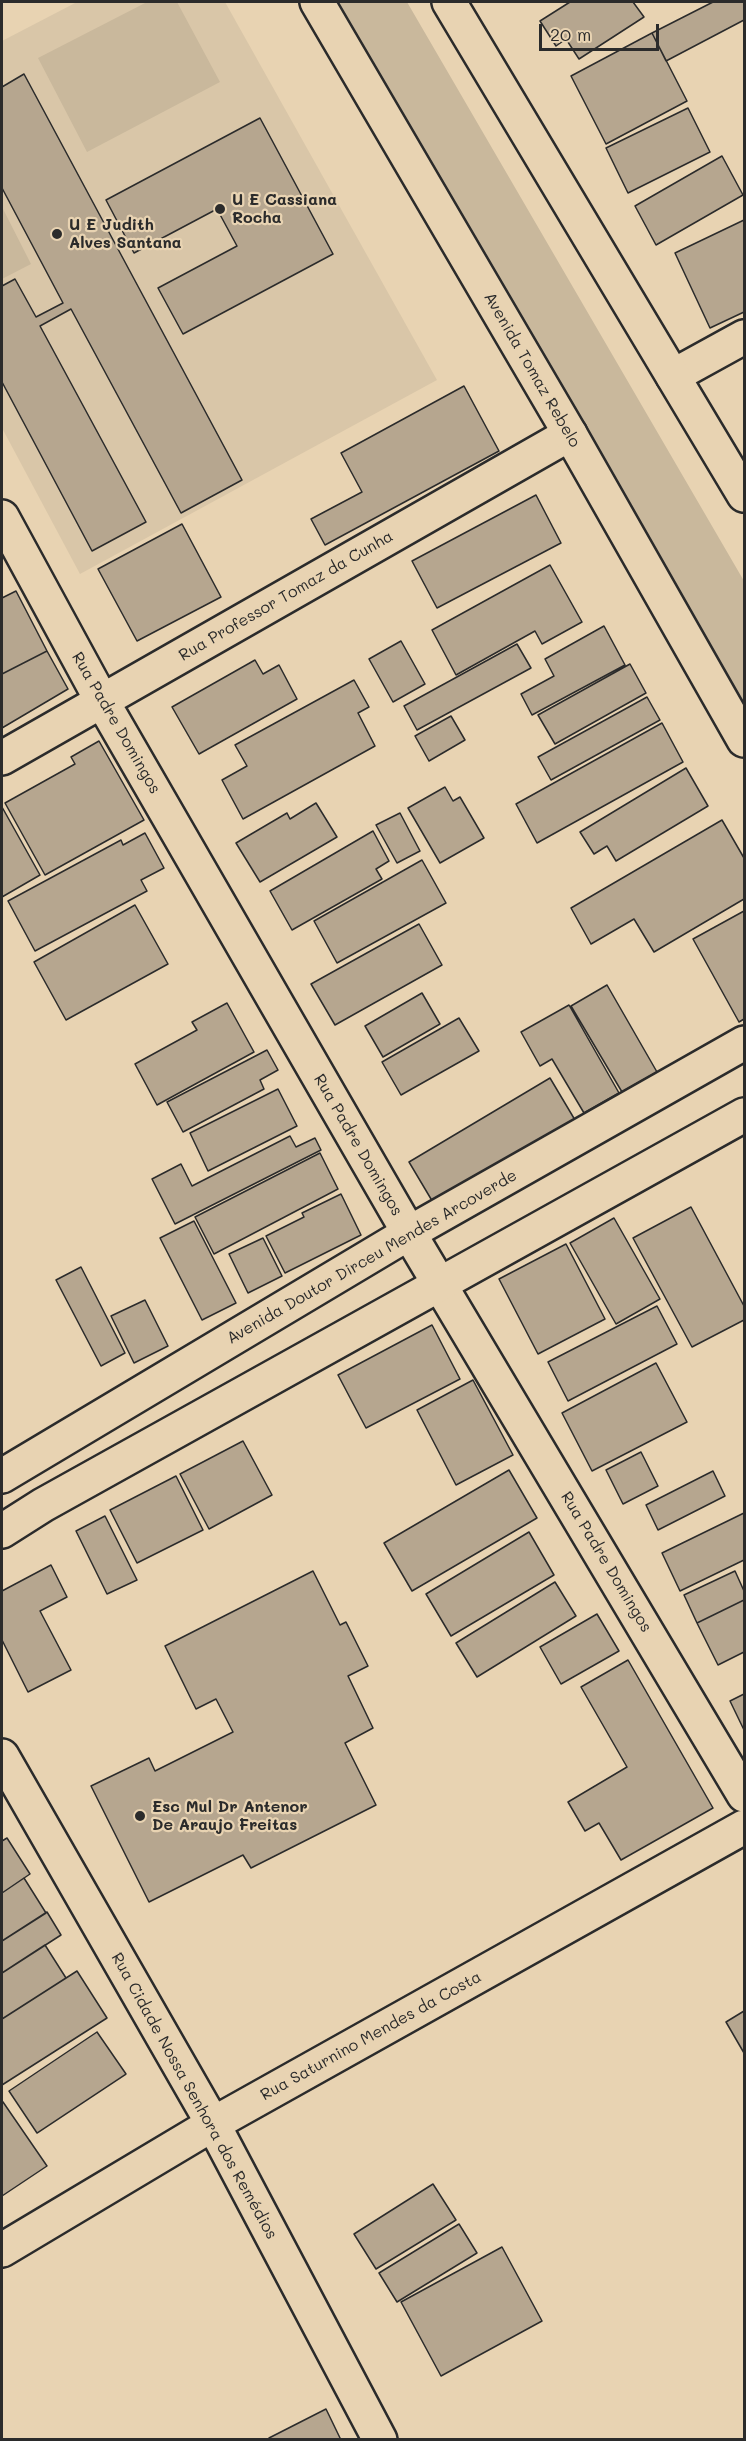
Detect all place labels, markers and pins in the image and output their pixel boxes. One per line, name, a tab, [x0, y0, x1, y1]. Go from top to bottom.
place label: U E Cassiana Rocha	[232, 190, 337, 228]
marker: U E Cassiana Rocha	[213, 202, 227, 216]
place label: U E Judith Alves Santana	[69, 215, 181, 253]
marker: U E Judith Alves Santana	[50, 227, 64, 241]
place label: Esc Mul Dr Antenor De Araujo Freitas	[152, 1797, 308, 1835]
marker: Esc Mul Dr Antenor De Araujo Freitas	[133, 1809, 147, 1823]

